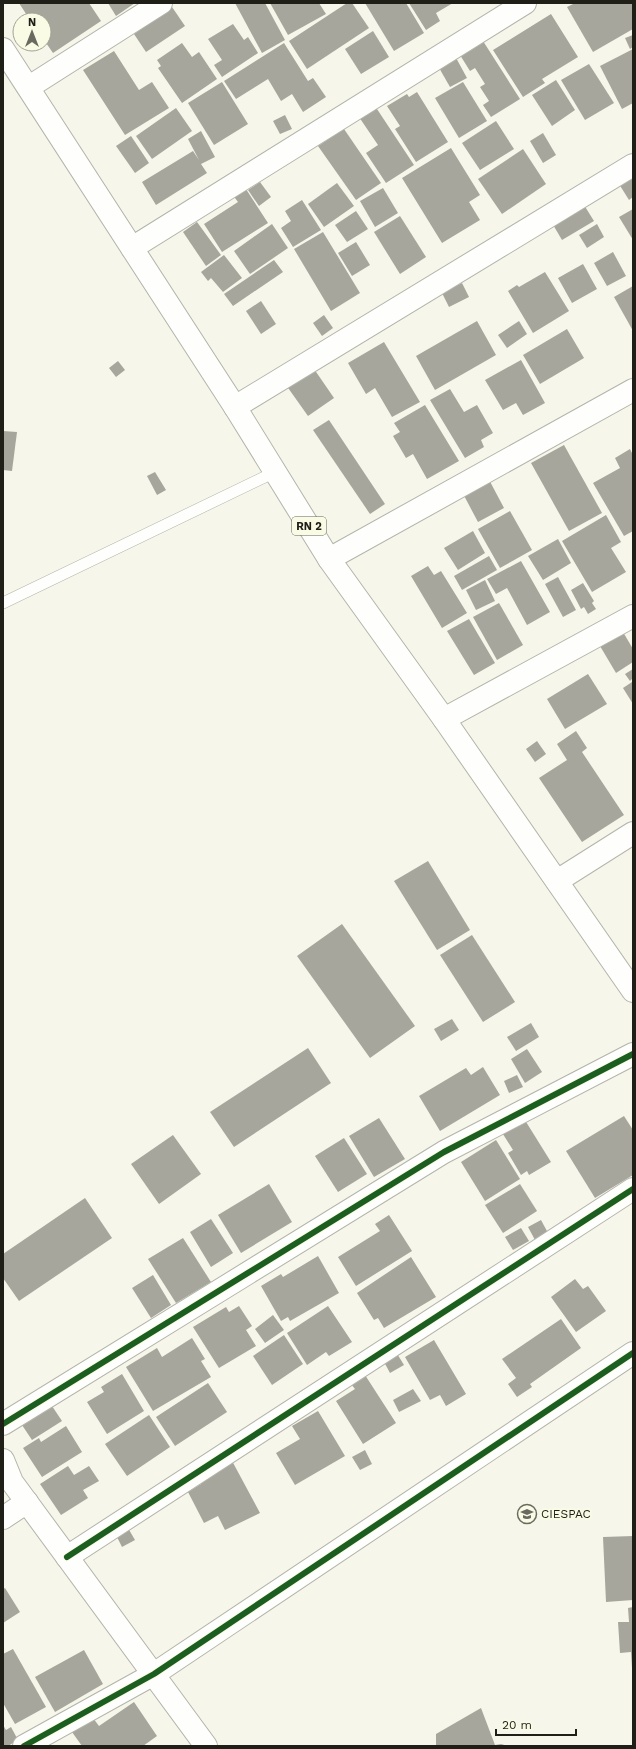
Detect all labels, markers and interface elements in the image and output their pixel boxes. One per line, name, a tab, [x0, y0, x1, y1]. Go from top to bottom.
north arrow	[12, 12, 52, 52]
text: N	[28, 16, 36, 29]
road number: RN 2	[292, 517, 326, 535]
school or university icon: CIESPAC	[516, 1503, 538, 1525]
place label: CIESPAC	[541, 1507, 591, 1521]
scale bar	[496, 1711, 576, 1737]
text: 20 m	[502, 1718, 532, 1732]

